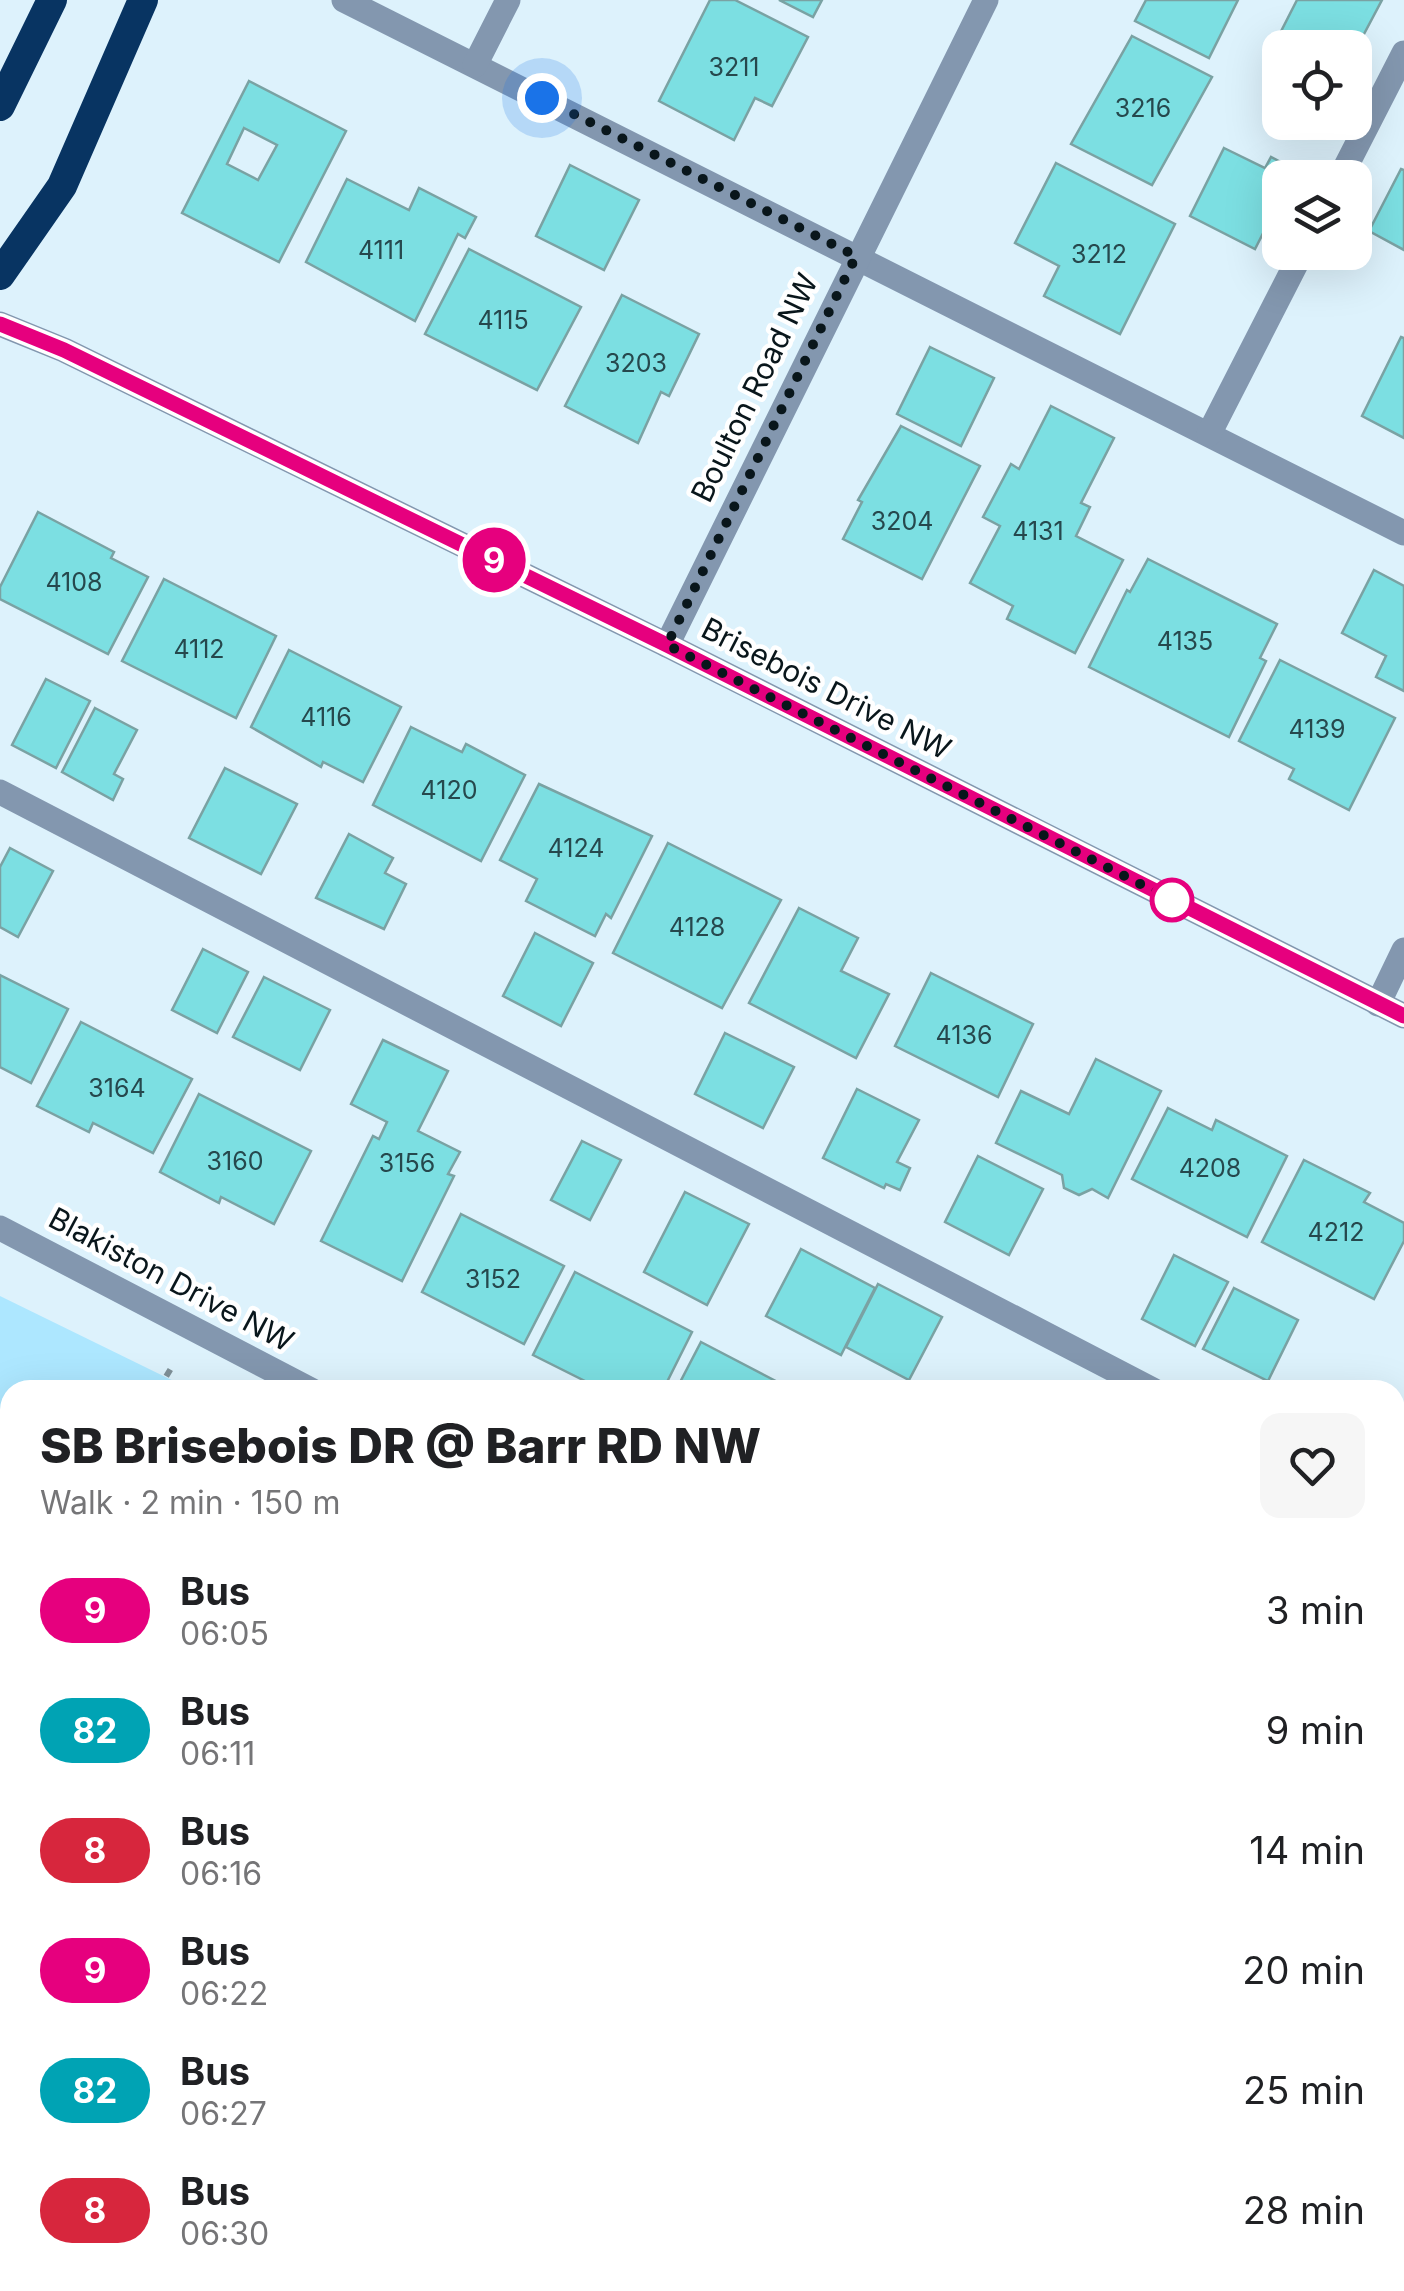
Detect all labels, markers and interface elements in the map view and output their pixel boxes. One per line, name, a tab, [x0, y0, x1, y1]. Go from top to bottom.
map controls	[1262, 30, 1372, 270]
button: locate	[1262, 30, 1372, 140]
house number: 3211	[708, 52, 760, 82]
your location	[517, 73, 567, 123]
house number: 3216	[1115, 93, 1171, 123]
button: layers	[1262, 160, 1372, 270]
house number: 4111	[358, 235, 404, 265]
house number: 3212	[1071, 239, 1127, 269]
street label: Boulton Road NW	[683, 267, 825, 508]
house number: 4115	[477, 305, 529, 335]
house number: 3203	[605, 348, 667, 378]
house number: 3204	[871, 506, 933, 536]
house number: 4131	[1012, 516, 1064, 546]
line badge: 9	[462, 528, 526, 592]
text: 9	[483, 539, 505, 581]
house number: 4108	[45, 567, 103, 597]
street label: Brisebois Drive NW	[696, 610, 957, 767]
house number: 4135	[1157, 626, 1213, 656]
house number: 4112	[173, 634, 225, 664]
house number: 4116	[300, 702, 352, 732]
house number: 4139	[1289, 714, 1345, 744]
house number: 4120	[421, 775, 477, 805]
house number: 4124	[548, 833, 604, 863]
unlabelled marker	[1151, 879, 1193, 921]
house number: 4128	[669, 912, 725, 942]
house number: 4136	[936, 1020, 992, 1050]
house number: 3164	[88, 1073, 146, 1103]
house number: 3160	[207, 1146, 263, 1176]
house number: 3156	[379, 1148, 435, 1178]
house number: 4208	[1179, 1153, 1241, 1183]
street label: Blakiston Drive NW	[43, 1199, 300, 1359]
house number: 4212	[1308, 1217, 1364, 1247]
house number: 3152	[465, 1264, 521, 1294]
button: heart	[1260, 1413, 1365, 1518]
text: SB Brisebois DR @ Barr RD NW	[40, 1416, 761, 1475]
text: Walk · 2 min · 150 m	[40, 1483, 341, 1522]
text: Bus	[180, 1568, 250, 1614]
text: 3 min	[1266, 1587, 1365, 1633]
text: 9	[84, 1589, 106, 1631]
text: 06:05	[180, 1614, 269, 1653]
text: Bus	[180, 1688, 250, 1734]
text: 9 min	[1266, 1707, 1365, 1753]
text: 82	[73, 1709, 117, 1751]
text: 06:11	[180, 1734, 255, 1773]
text: Bus	[180, 1808, 250, 1854]
text: 14 min	[1249, 1827, 1365, 1873]
text: 8	[84, 1829, 106, 1871]
text: 06:16	[180, 1854, 262, 1893]
text: Bus	[180, 1928, 250, 1974]
text: 20 min	[1242, 1947, 1365, 1993]
text: 9	[84, 1949, 106, 1991]
text: 06:22	[180, 1974, 268, 2013]
text: Bus	[180, 2048, 250, 2094]
text: 25 min	[1243, 2067, 1365, 2113]
text: 82	[73, 2069, 117, 2111]
text: 06:27	[180, 2094, 267, 2133]
text: Bus	[180, 2168, 250, 2214]
text: 28 min	[1243, 2187, 1365, 2233]
text: 8	[84, 2189, 106, 2231]
text: 06:30	[180, 2214, 269, 2253]

